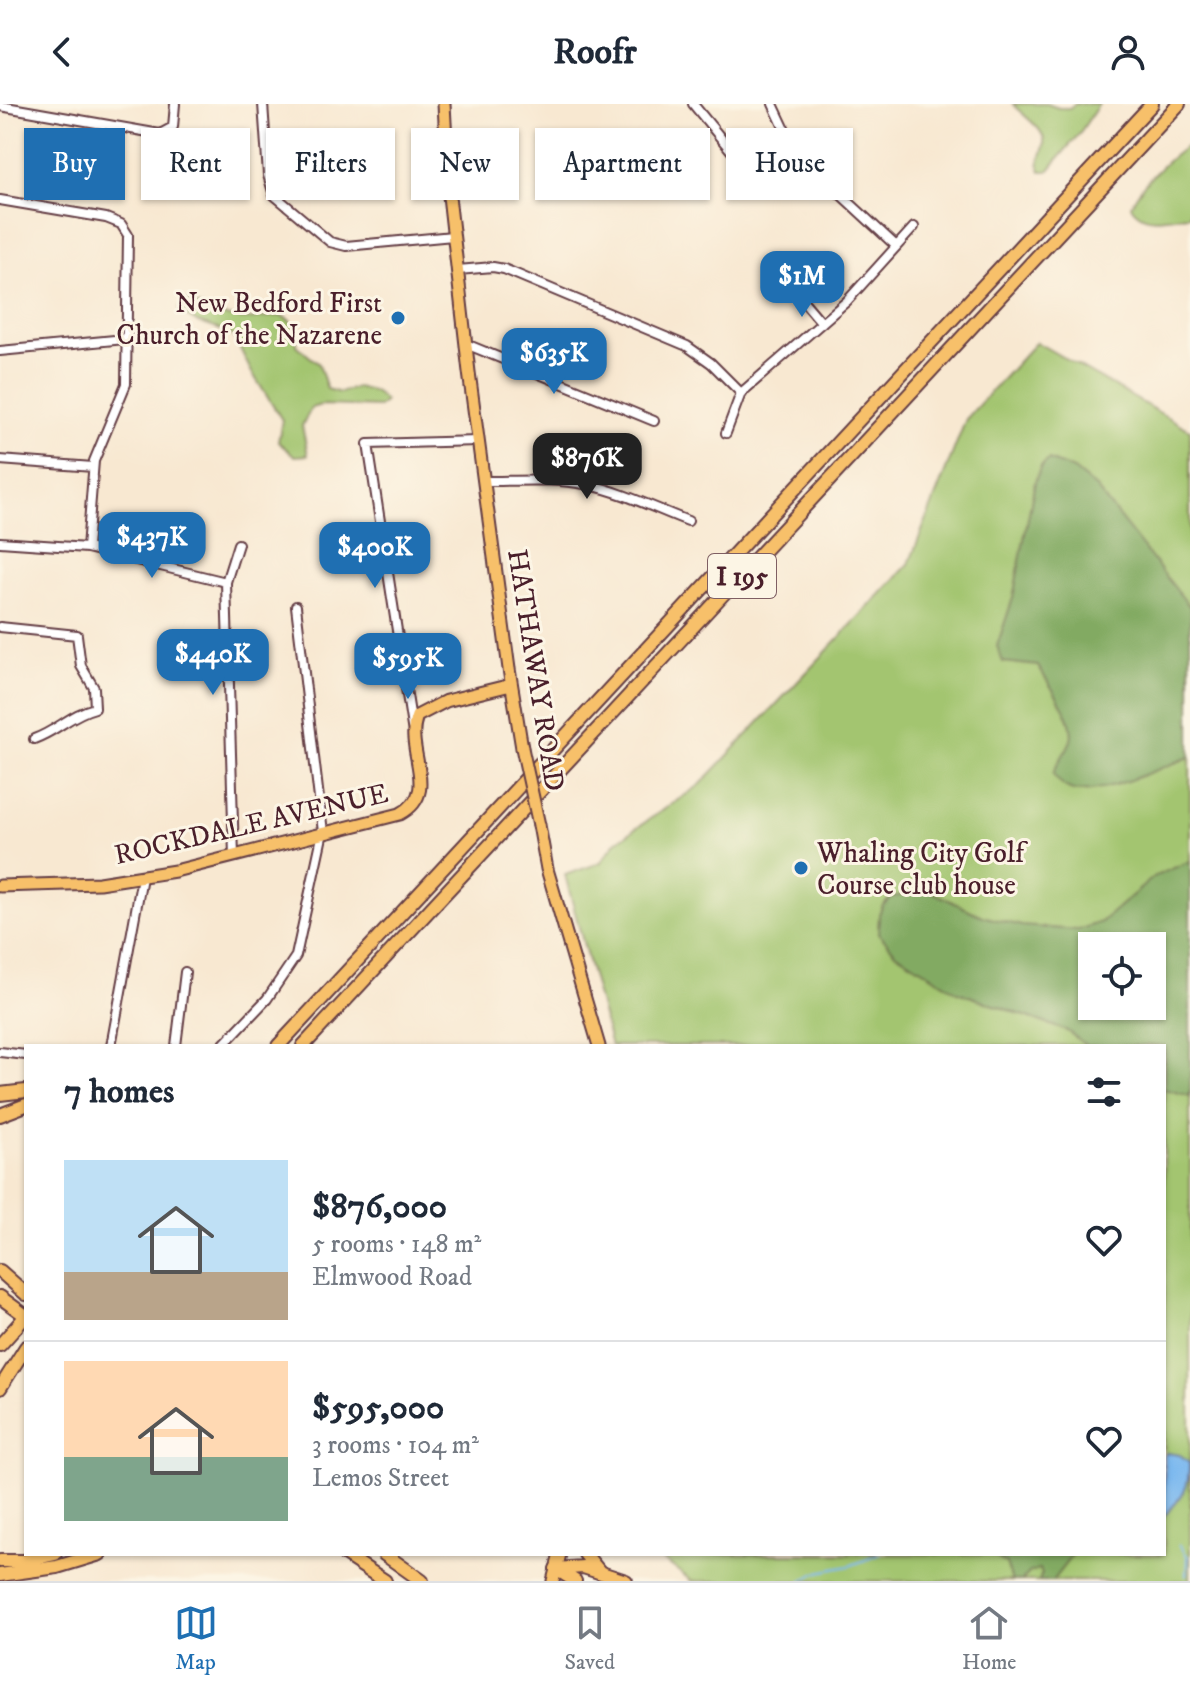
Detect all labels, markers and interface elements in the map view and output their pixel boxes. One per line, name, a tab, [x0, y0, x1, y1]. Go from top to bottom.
icon: back	[40, 30, 84, 74]
text: Roofr	[553, 30, 637, 75]
icon: person	[1106, 30, 1150, 74]
chip: Buy	[24, 128, 125, 200]
chip: Rent	[141, 128, 250, 200]
chip: Filters	[266, 128, 395, 200]
chip: New	[411, 128, 519, 200]
chip: Apartment	[535, 128, 710, 200]
chip: House	[726, 128, 853, 200]
pin: $1M	[763, 251, 841, 319]
text: $1M	[778, 260, 826, 293]
place label: New Bedford First Church of the Nazarene	[116, 286, 382, 353]
marker: New Bedford First Church of the Nazarene	[389, 309, 407, 327]
pin: $635K	[498, 328, 610, 396]
text: $635K	[520, 337, 588, 370]
pin: $876K	[531, 433, 643, 501]
text: $876K	[551, 442, 623, 475]
pin: $437K	[96, 512, 208, 580]
text: $437K	[117, 521, 187, 554]
pin: $400K	[319, 522, 431, 590]
text: $400K	[337, 531, 413, 564]
street label: HATHAWAY ROAD	[499, 547, 572, 794]
road number: I 195	[708, 554, 776, 598]
pin: $440K	[157, 629, 269, 697]
pin: $595K	[352, 633, 464, 701]
text: $440K	[175, 638, 251, 671]
text: $595K	[372, 642, 444, 675]
street label: ROCKDALE AVENUE	[111, 776, 392, 873]
place label: Whaling City Golf Course club house	[816, 836, 1028, 903]
marker: Whaling City Golf Course club house	[792, 859, 810, 877]
map controls	[1078, 932, 1166, 1020]
button: locate	[1078, 932, 1166, 1020]
icon: filters	[1082, 1070, 1126, 1114]
text: 7 homes	[64, 1071, 174, 1113]
text: $876,000	[312, 1186, 447, 1228]
icon: home	[128, 1192, 224, 1288]
icon: heart	[1082, 1218, 1126, 1262]
text: 5 rooms · 148 m²	[312, 1228, 481, 1261]
text: Elmwood Road	[312, 1261, 472, 1294]
text: $595,000	[312, 1387, 444, 1429]
icon: home	[128, 1393, 224, 1489]
icon: heart	[1082, 1419, 1126, 1463]
text: 3 rooms · 104 m²	[312, 1429, 479, 1462]
text: Lemos Street	[312, 1462, 449, 1495]
tab: Map	[174, 1601, 218, 1676]
tab: Saved	[565, 1601, 615, 1676]
tab: Home	[962, 1601, 1016, 1676]

